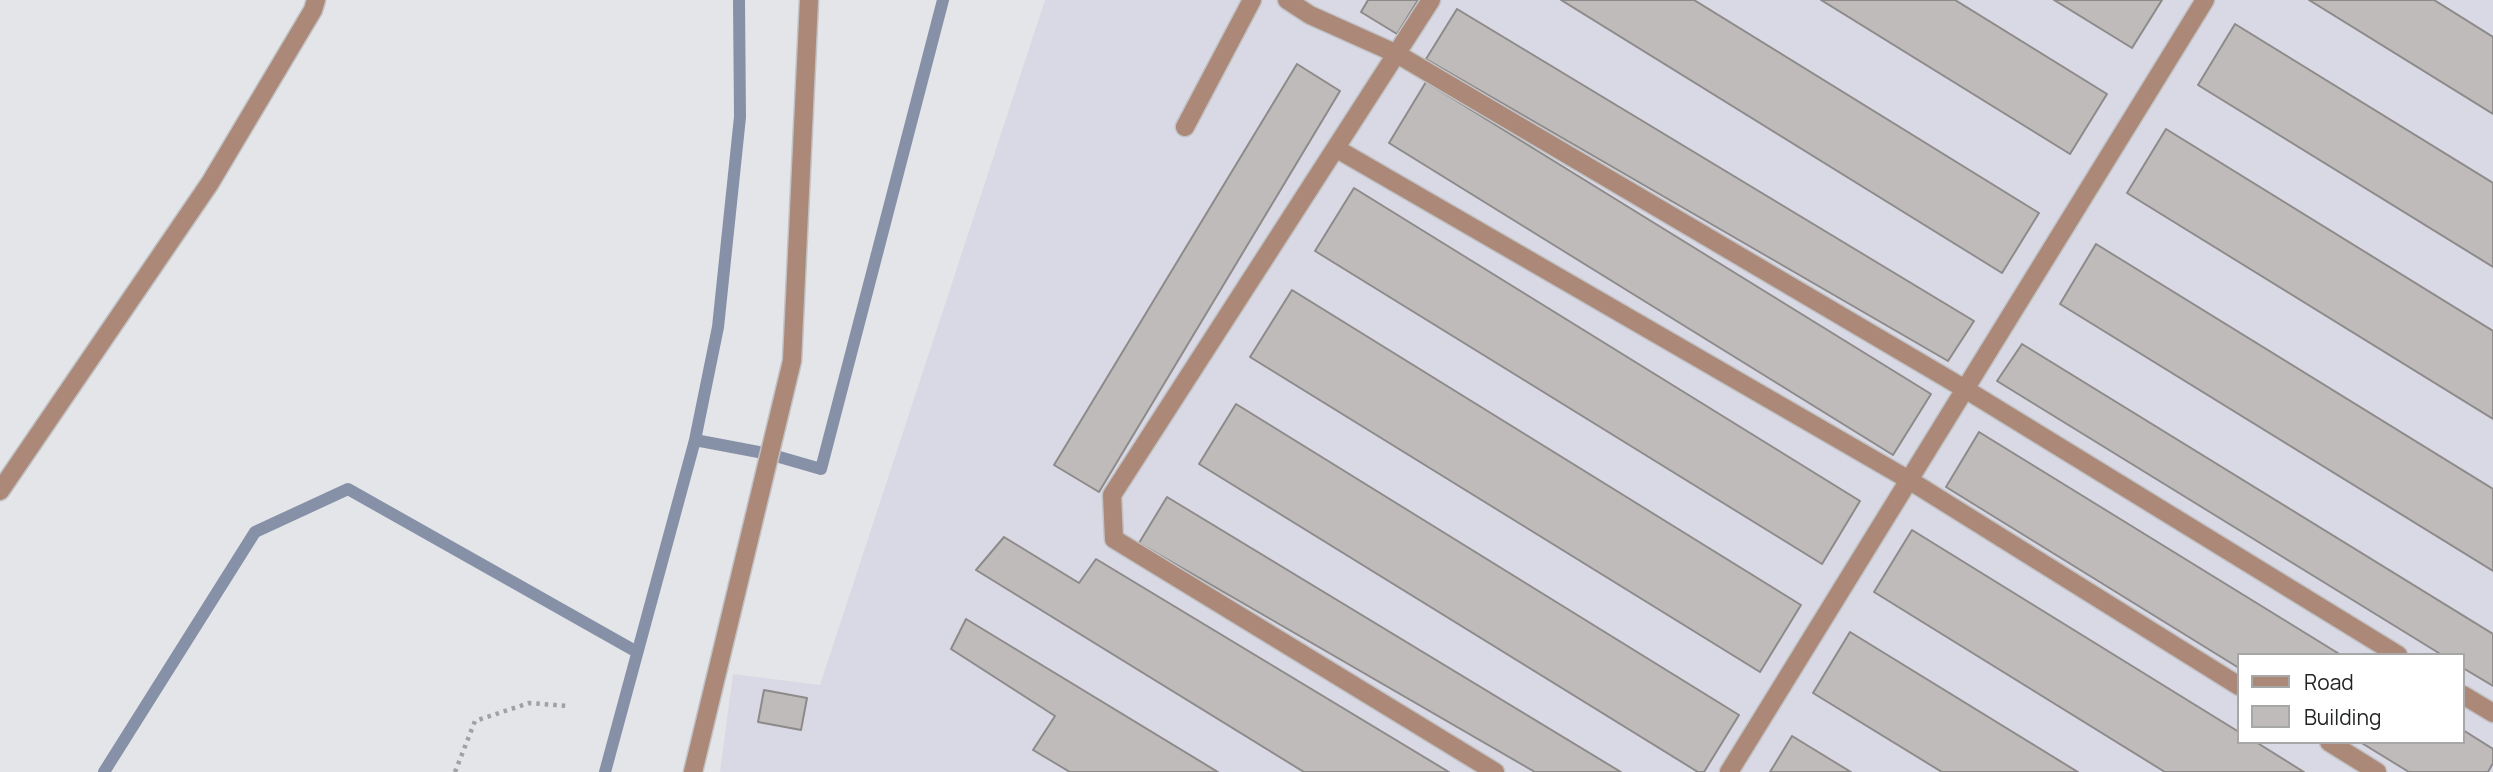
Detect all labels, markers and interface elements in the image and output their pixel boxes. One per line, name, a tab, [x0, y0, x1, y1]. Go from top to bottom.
legend	[2238, 653, 2465, 744]
text: Road	[2304, 668, 2354, 696]
text: Building	[2304, 703, 2381, 731]

